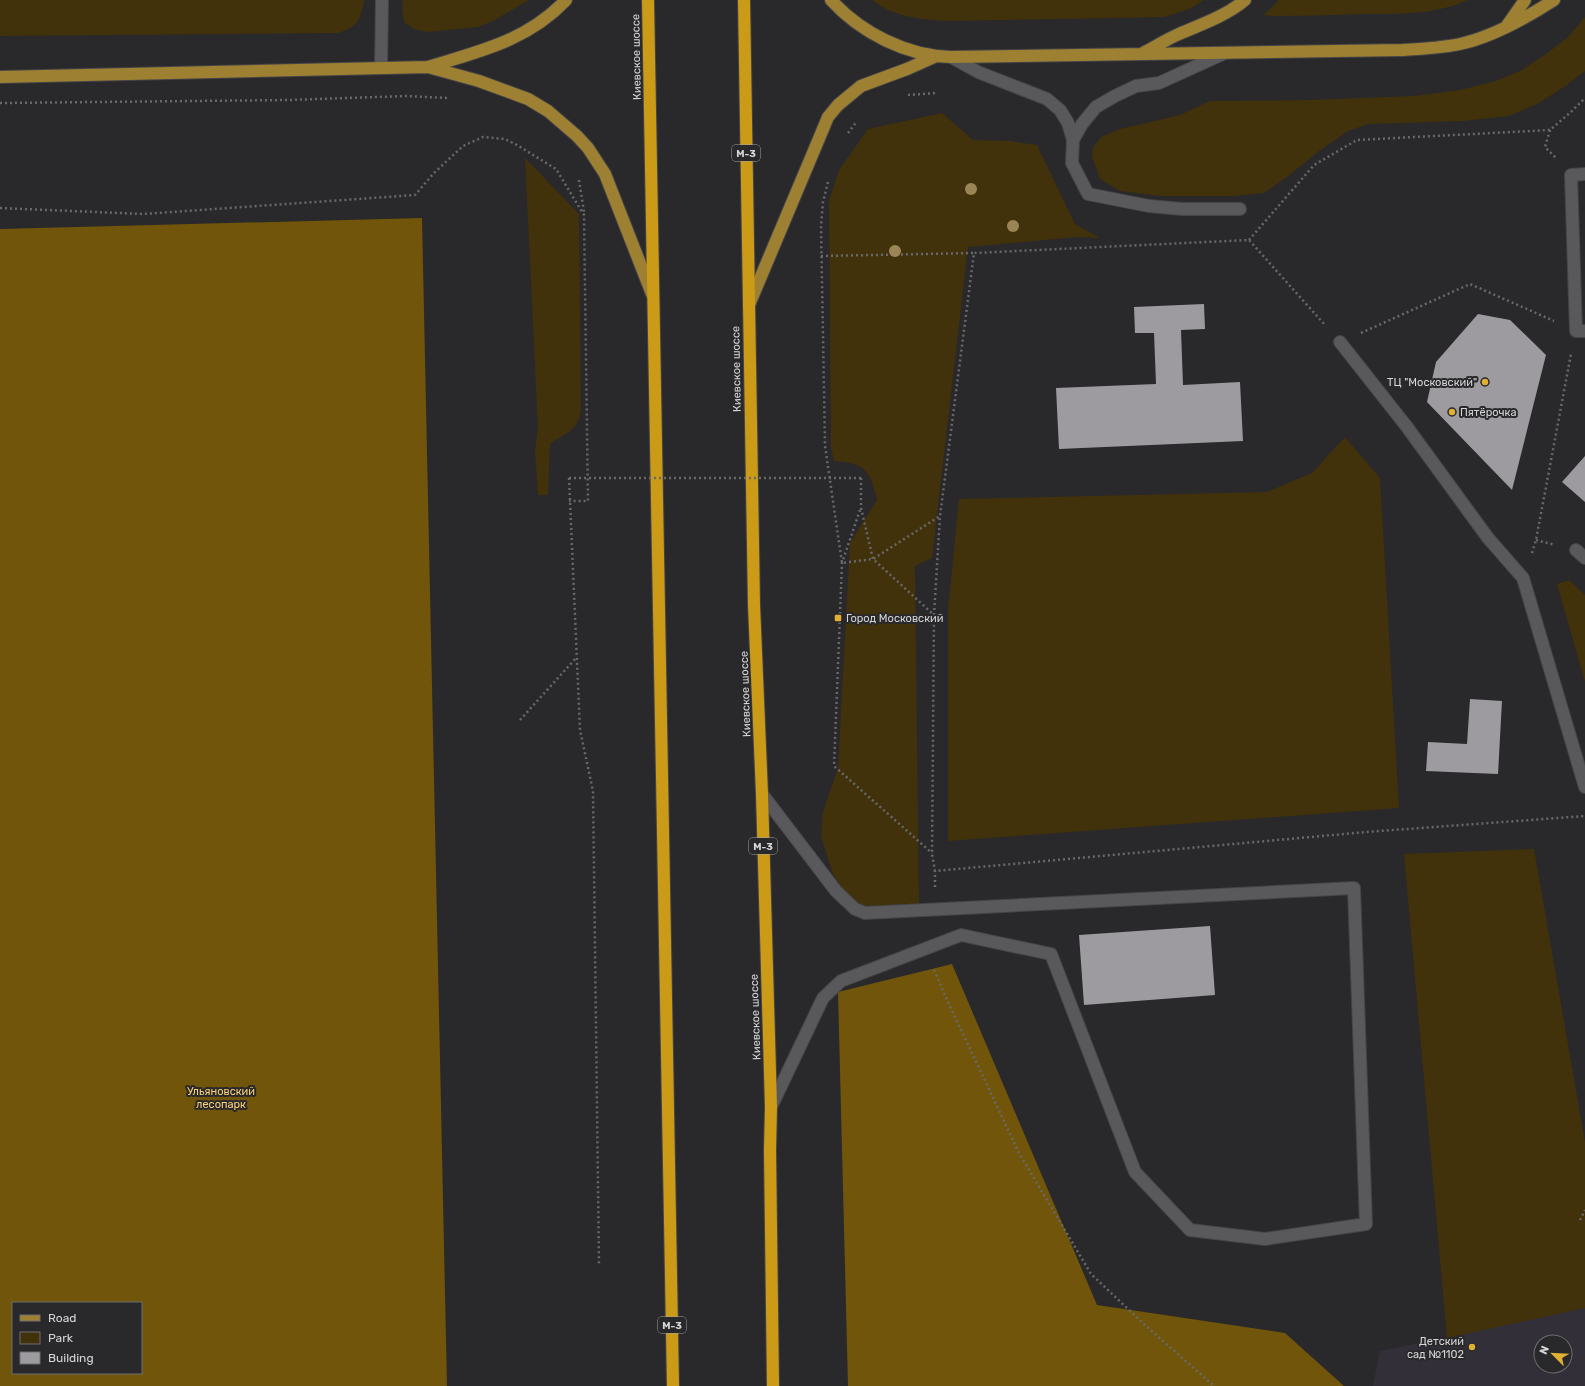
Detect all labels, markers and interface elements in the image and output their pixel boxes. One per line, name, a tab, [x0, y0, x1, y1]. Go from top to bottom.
street label: Киевское шоссе	[629, 14, 644, 100]
road number: М-3	[732, 145, 760, 161]
street label: Киевское шоссе	[729, 326, 744, 412]
place label: ТЦ "Московский"	[1387, 376, 1477, 389]
marker: ТЦ "Московский"	[1480, 377, 1490, 387]
place label: Пятёрочка	[1460, 406, 1517, 419]
marker: Пятёрочка	[1447, 407, 1457, 417]
place label: Город Московский	[846, 612, 943, 625]
marker: Город Московский	[833, 613, 843, 623]
street label: Киевское шоссе	[737, 651, 754, 737]
road number: М-3	[749, 838, 777, 854]
street label: Киевское шоссе	[747, 974, 764, 1060]
park label: Ульяновский лесопарк	[187, 1085, 255, 1111]
legend	[12, 1302, 142, 1374]
text: Road	[48, 1311, 76, 1325]
road number: М-3	[658, 1317, 686, 1333]
text: Park	[48, 1331, 74, 1345]
north arrow	[1533, 1334, 1573, 1374]
place label: Детский сад №1102	[1407, 1335, 1464, 1361]
marker: Детский сад №1102	[1467, 1342, 1477, 1352]
text: N	[1537, 1344, 1552, 1356]
text: Building	[48, 1351, 94, 1365]

